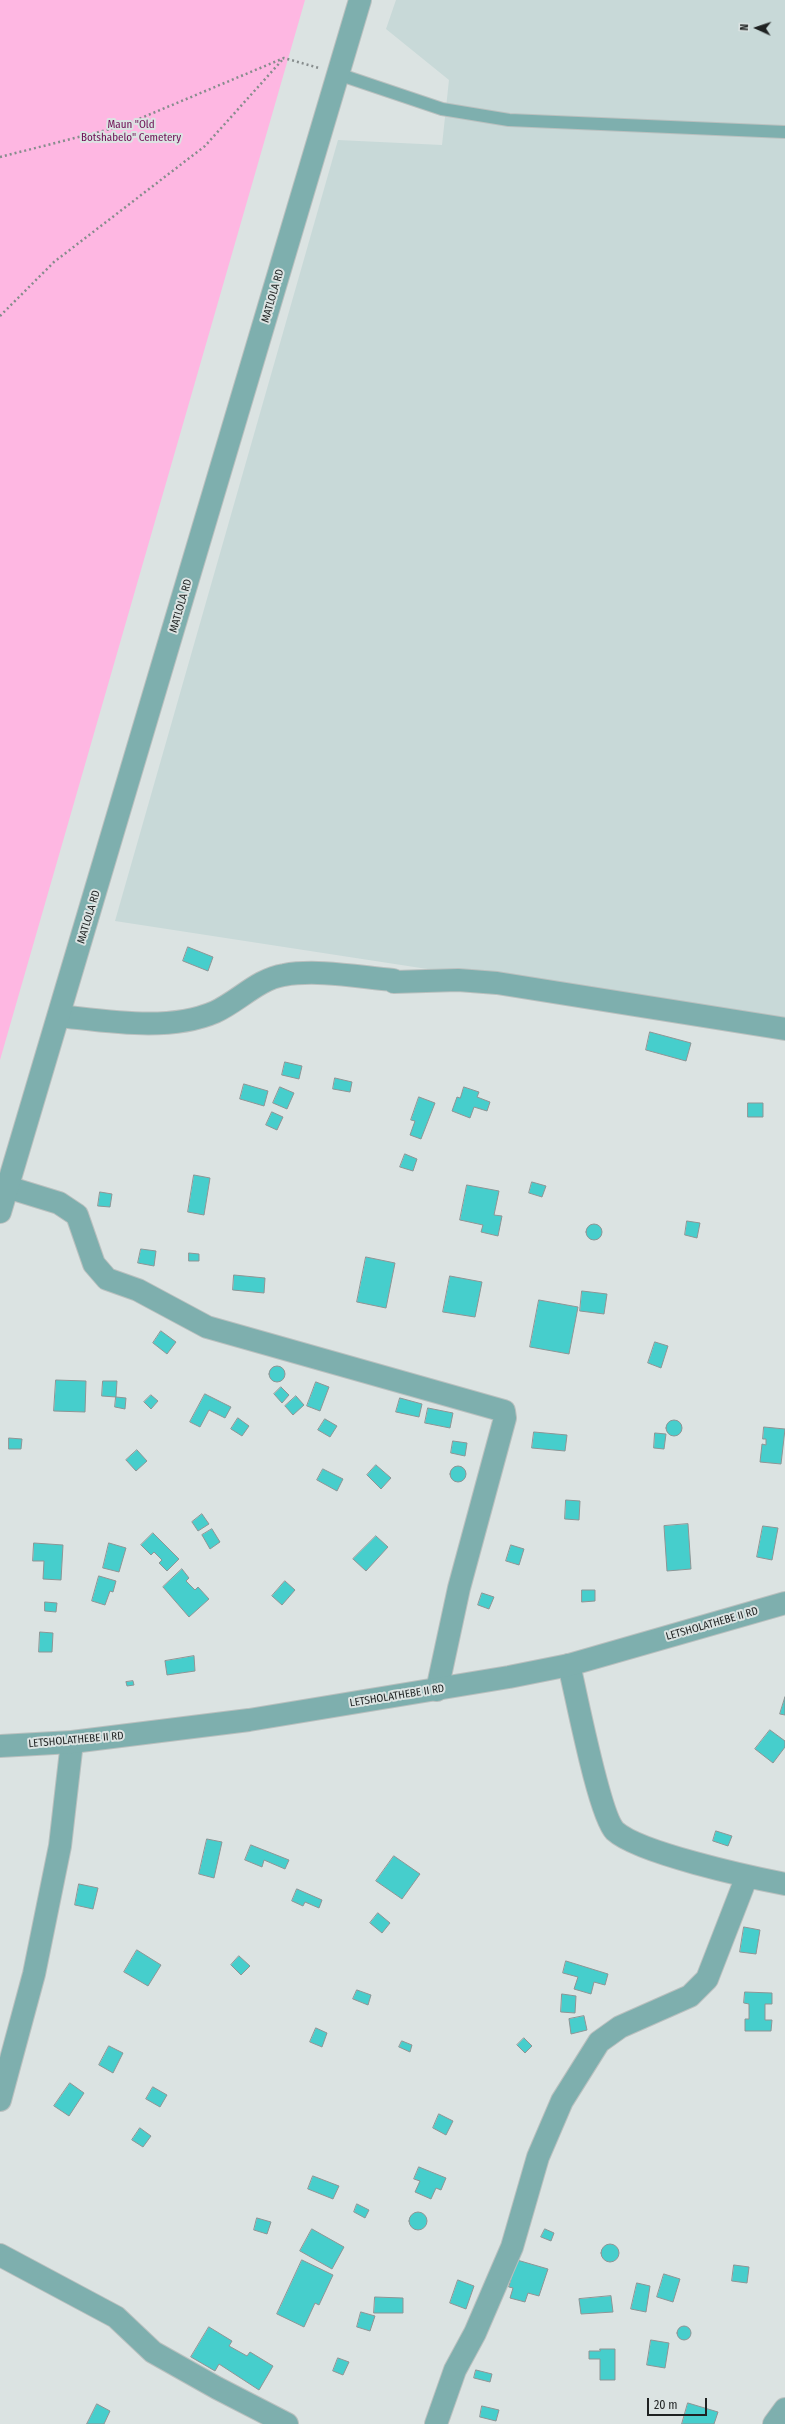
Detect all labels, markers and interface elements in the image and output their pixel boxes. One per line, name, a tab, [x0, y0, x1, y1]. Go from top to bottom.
north arrow	[737, 8, 777, 48]
text: N	[738, 24, 751, 31]
park label: Maun "Old Botshabelo" Cemetery	[81, 118, 181, 144]
street label: MATLOLA RD	[259, 268, 287, 324]
street label: MATLOLA RD	[167, 578, 195, 634]
street label: MATLOLA RD	[75, 889, 103, 945]
street label: LETSHOLATHEBE II RD	[664, 1604, 760, 1644]
street label: LETSHOLATHEBE II RD	[349, 1682, 445, 1710]
street label: LETSHOLATHEBE II RD	[28, 1729, 124, 1751]
scale bar	[649, 2390, 709, 2416]
text: 20 m	[654, 2398, 678, 2412]

